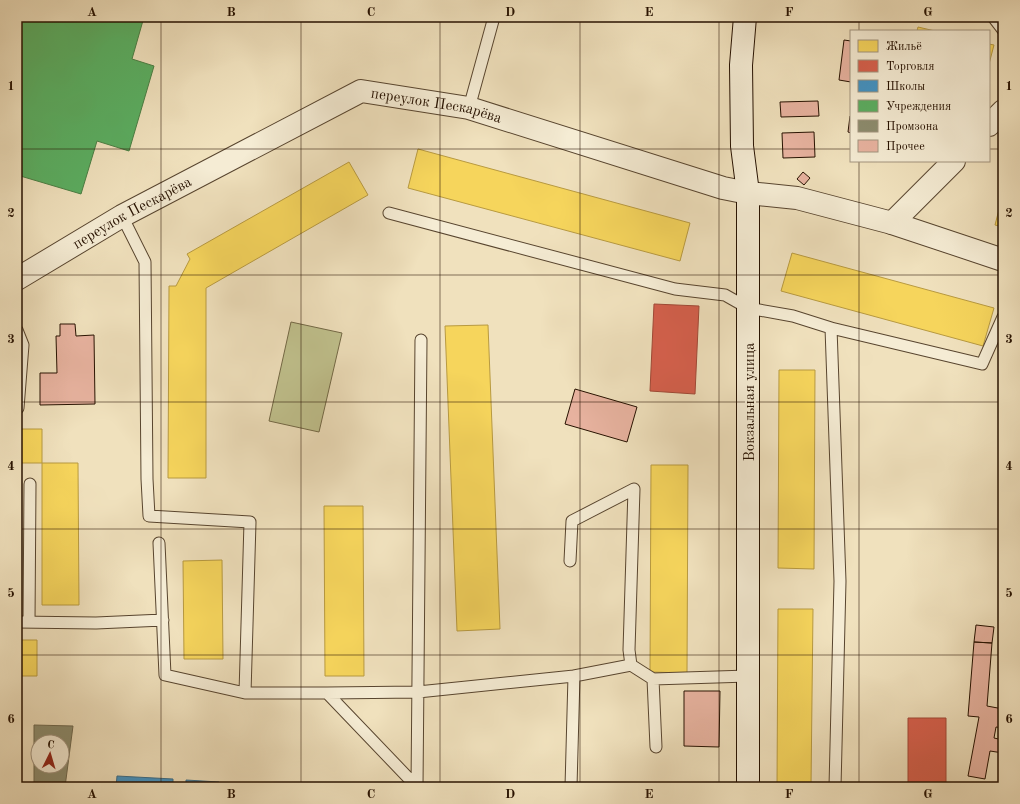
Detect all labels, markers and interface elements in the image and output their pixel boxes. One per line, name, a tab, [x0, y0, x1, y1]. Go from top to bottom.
text: A	[87, 6, 97, 19]
text: B	[226, 6, 236, 19]
text: C	[367, 6, 375, 19]
text: D	[505, 6, 515, 19]
text: E	[645, 6, 654, 19]
text: F	[785, 6, 794, 19]
text: G	[923, 6, 933, 19]
legend	[850, 30, 990, 162]
text: Жильё	[886, 41, 922, 53]
text: Торговля	[886, 61, 935, 73]
text: 1	[7, 80, 15, 93]
text: 1	[1005, 80, 1013, 93]
text: Школы	[886, 81, 925, 93]
street label: переулок Пескарёва	[370, 87, 504, 127]
text: Учреждения	[886, 101, 951, 113]
text: Промзона	[886, 121, 938, 133]
text: Прочее	[886, 141, 925, 153]
street label: переулок Пескарёва	[71, 175, 195, 253]
text: 2	[7, 207, 15, 220]
text: 2	[1005, 207, 1013, 220]
text: 3	[7, 333, 15, 346]
text: 3	[1005, 333, 1013, 346]
street label: Вокзальная улица	[743, 342, 758, 462]
text: 4	[7, 460, 15, 473]
text: 4	[1005, 460, 1013, 473]
text: 5	[7, 587, 15, 600]
text: 5	[1005, 587, 1013, 600]
text: 6	[7, 713, 15, 726]
text: 6	[1005, 713, 1013, 726]
north arrow	[30, 734, 70, 774]
text: С	[47, 740, 55, 751]
text: A	[87, 788, 97, 801]
text: B	[226, 788, 236, 801]
text: C	[367, 788, 375, 801]
text: D	[505, 788, 515, 801]
text: E	[645, 788, 654, 801]
text: F	[785, 788, 794, 801]
text: G	[923, 788, 933, 801]

